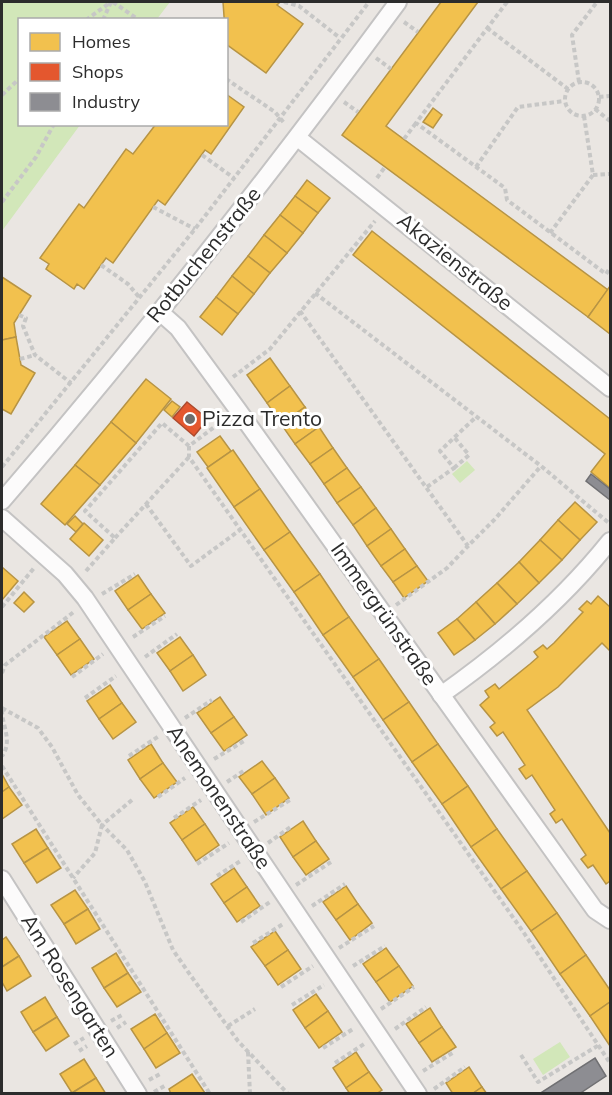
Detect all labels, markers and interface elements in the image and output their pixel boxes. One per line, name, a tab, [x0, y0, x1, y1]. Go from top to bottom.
legend	[18, 18, 228, 126]
text: Homes	[72, 30, 131, 53]
text: Shops	[72, 60, 124, 83]
text: Industry	[72, 90, 141, 113]
street label: Rotbuchenstraße	[141, 181, 266, 328]
street label: Akazienstraße	[393, 207, 519, 316]
place label: Pizza Trento	[202, 405, 322, 431]
marker: Pizza Trento	[183, 412, 197, 426]
street label: Immergrünstraße	[326, 537, 444, 690]
street label: Anemonenstraße	[162, 719, 278, 873]
street label: Am Rosengarten	[16, 909, 125, 1062]

